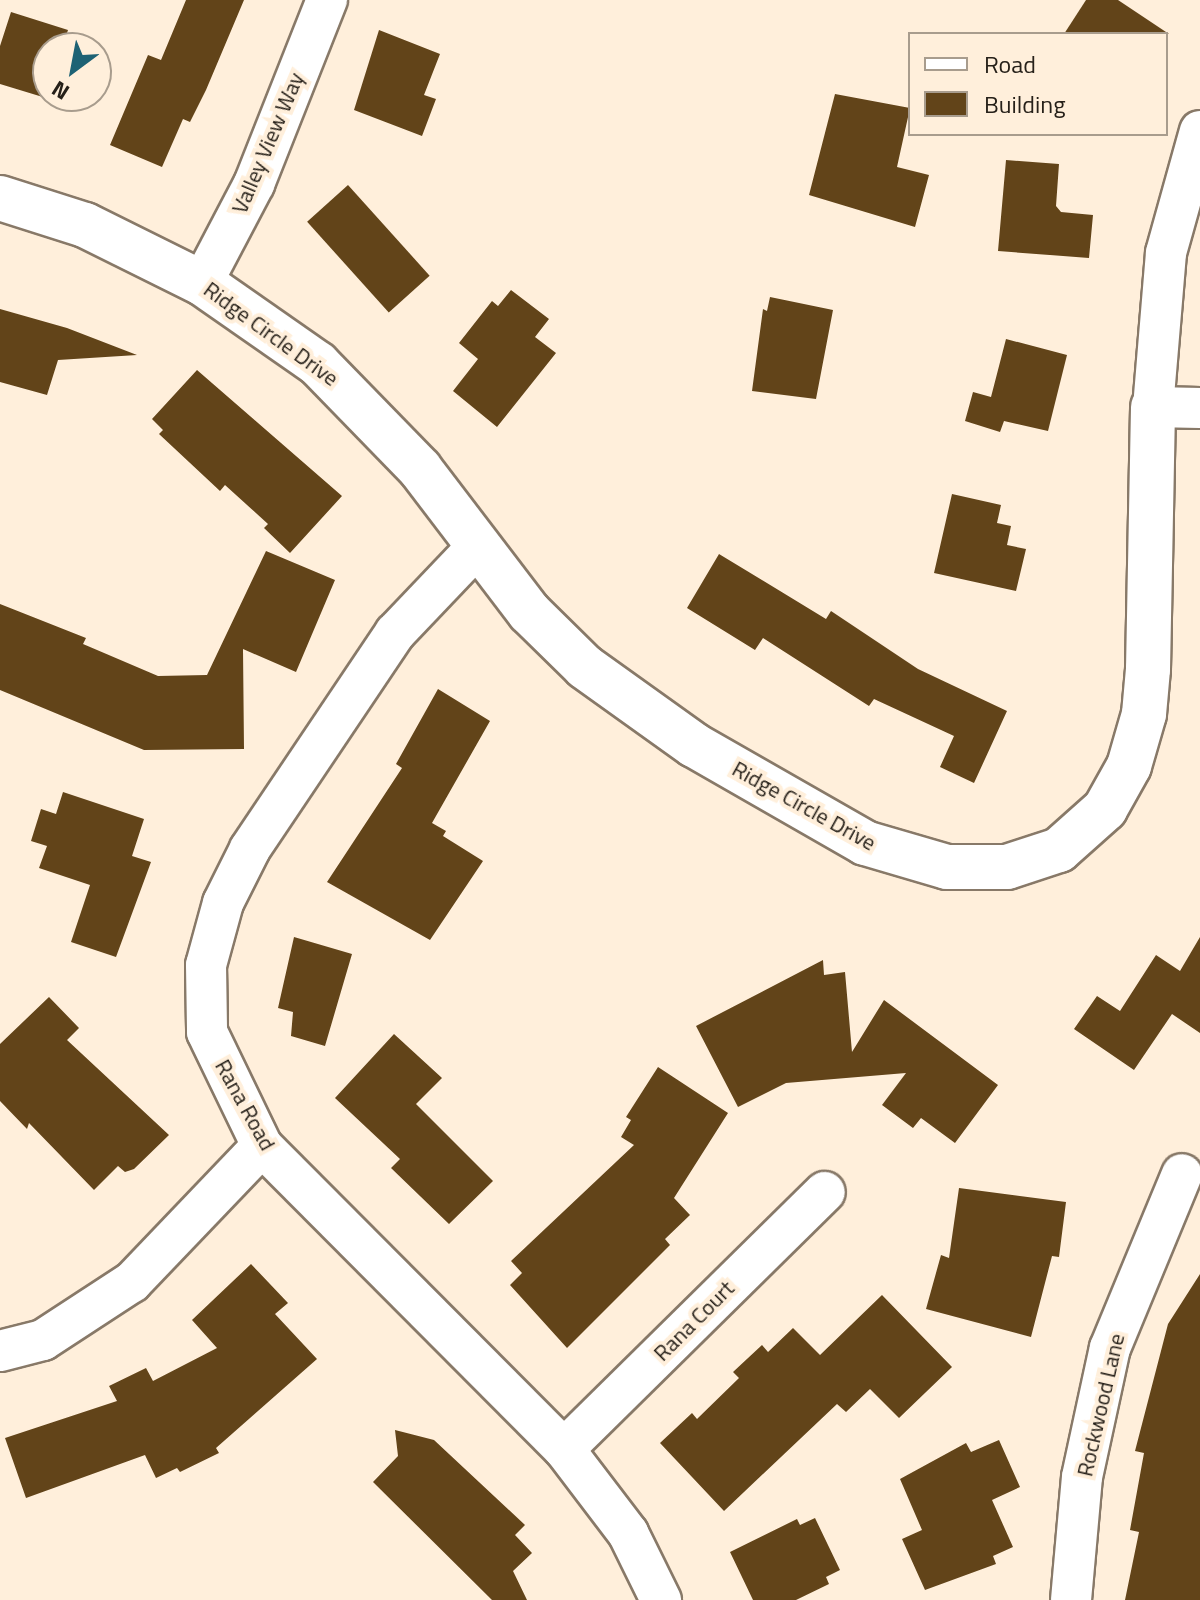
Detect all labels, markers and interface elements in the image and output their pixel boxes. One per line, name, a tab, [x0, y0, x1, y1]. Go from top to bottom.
north arrow	[32, 32, 112, 112]
legend	[908, 32, 1168, 136]
text: Road	[984, 46, 1036, 82]
street label: Valley View Way	[226, 68, 310, 218]
text: N	[45, 72, 76, 109]
text: Building	[984, 86, 1066, 122]
street label: Ridge Circle Drive	[198, 276, 344, 392]
street label: Ridge Circle Drive	[728, 756, 880, 856]
street label: Rana Road	[209, 1055, 281, 1155]
street label: Rana Court	[648, 1275, 740, 1367]
street label: Rockwood Lane	[1072, 1331, 1130, 1479]

